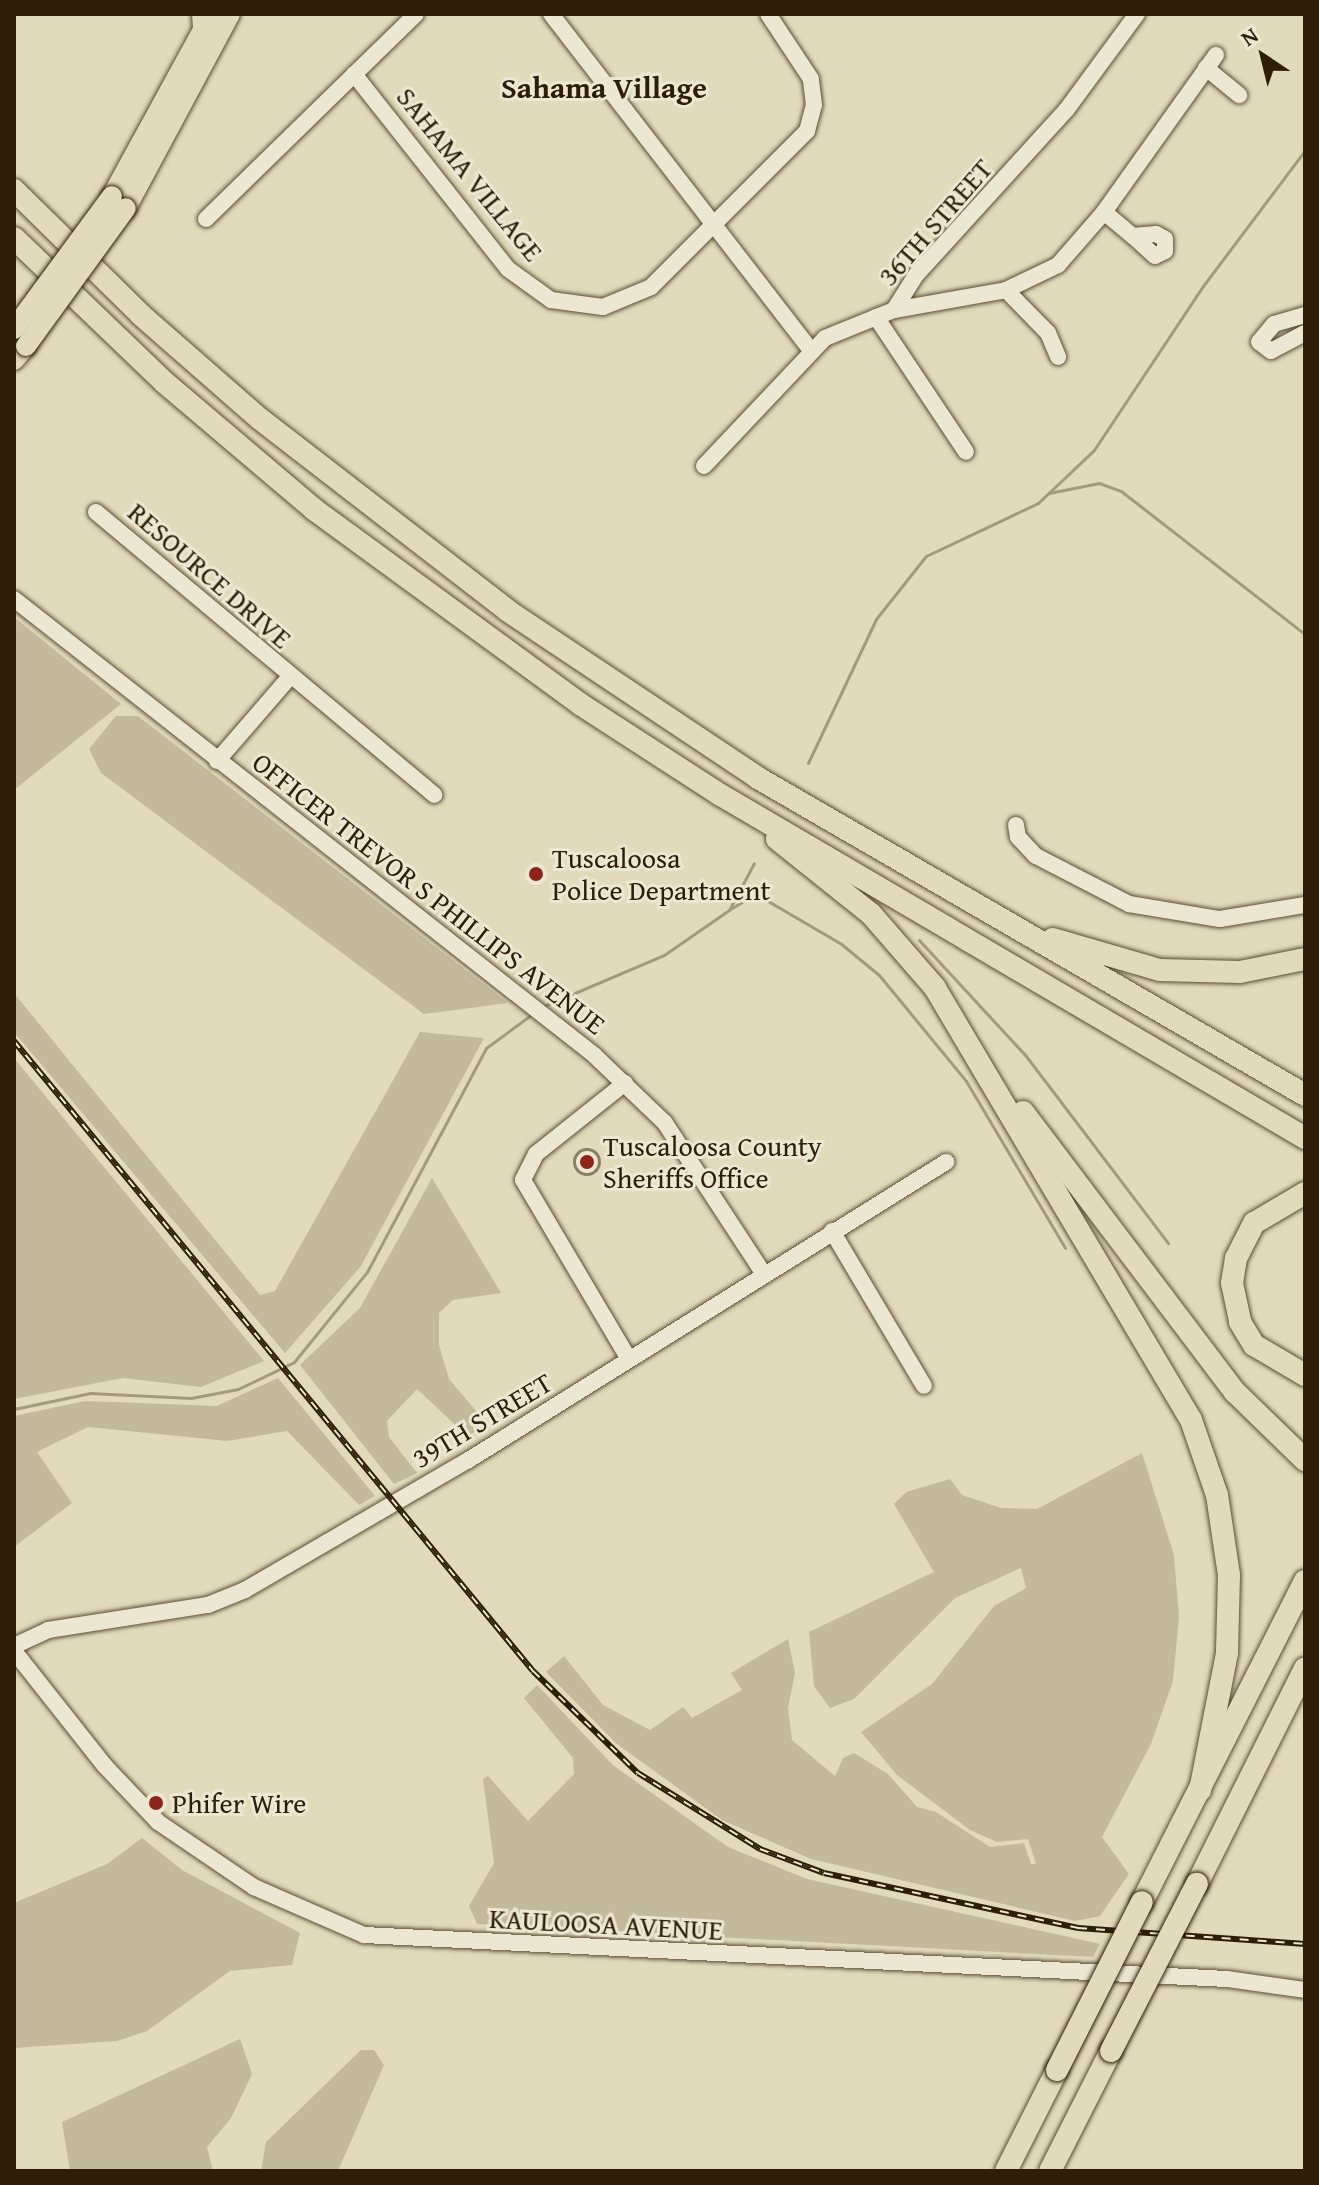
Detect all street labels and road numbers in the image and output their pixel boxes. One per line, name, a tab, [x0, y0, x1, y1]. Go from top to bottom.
street label: SAHAMA VILLAGE	[390, 80, 550, 268]
street label: 36TH STREET	[871, 152, 999, 292]
street label: RESOURCE DRIVE	[122, 495, 298, 655]
street label: OFFICER TREVOR S PHILLIPS AVENUE	[246, 745, 612, 1041]
street label: 39TH STREET	[406, 1365, 558, 1475]
street label: KAULOOSA AVENUE	[488, 1901, 724, 1947]

